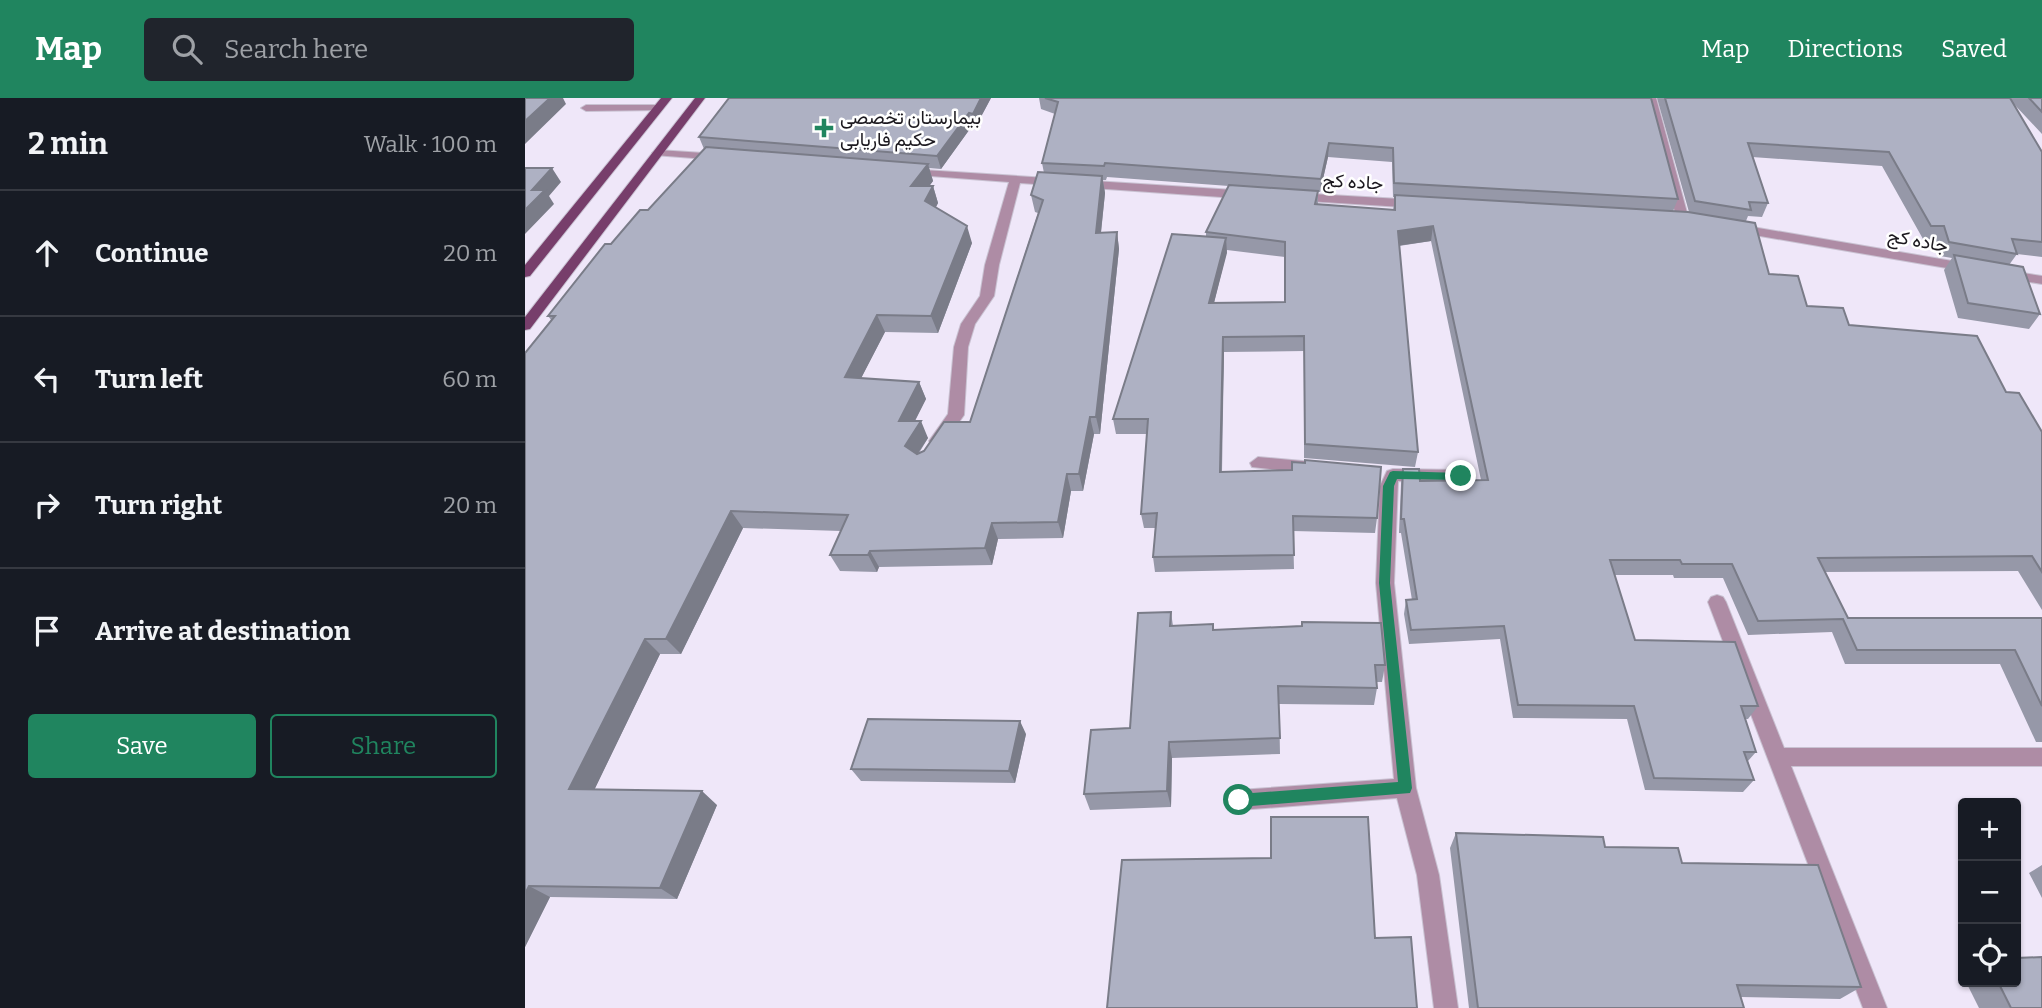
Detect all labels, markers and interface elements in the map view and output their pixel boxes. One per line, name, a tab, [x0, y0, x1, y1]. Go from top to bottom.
search box	[144, 18, 634, 81]
text: Map	[35, 29, 102, 69]
icon: search	[168, 30, 206, 68]
text: Search here	[224, 34, 368, 65]
text: Map	[1701, 35, 1750, 63]
text: Directions	[1788, 35, 1903, 63]
text: Saved	[1941, 35, 2007, 63]
place label: بیمارستان تخصصی حکیم فاریابی	[840, 106, 981, 152]
marker: بیمارستان تخصصی حکیم فاریابی	[814, 118, 834, 138]
text: 2 min	[28, 126, 108, 162]
text: Walk · 100 m	[364, 130, 497, 158]
street label: جاده کج	[1322, 168, 1384, 197]
street label: جاده کج	[1886, 224, 1950, 259]
icon: ahead	[28, 234, 66, 272]
text: Continue	[95, 238, 209, 269]
text: 20 m	[443, 239, 497, 267]
icon: left	[28, 360, 66, 398]
text: Turn left	[95, 364, 203, 395]
text: 60 m	[442, 365, 497, 393]
route end	[1445, 460, 1476, 491]
icon: right	[28, 486, 66, 524]
text: Turn right	[95, 490, 222, 521]
text: 20 m	[443, 491, 497, 519]
icon: arrive	[28, 612, 66, 650]
text: Arrive at destination	[95, 616, 350, 647]
button: Save	[28, 714, 256, 778]
button: Share	[270, 714, 497, 778]
route start	[1223, 784, 1254, 815]
map controls	[1958, 798, 2021, 987]
button: +	[1958, 798, 2021, 861]
button: −	[1958, 861, 2021, 924]
button: locate	[1958, 924, 2021, 987]

